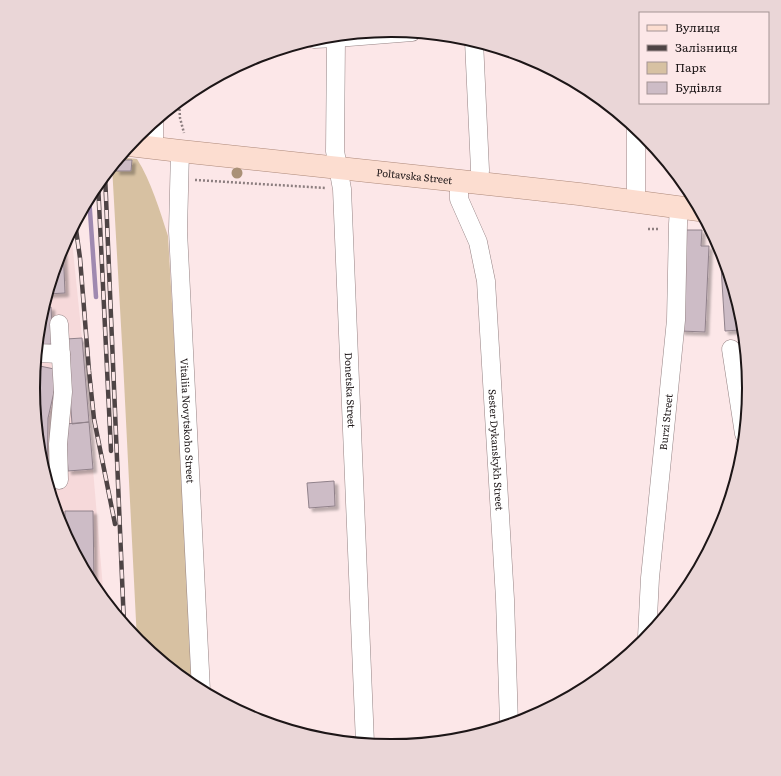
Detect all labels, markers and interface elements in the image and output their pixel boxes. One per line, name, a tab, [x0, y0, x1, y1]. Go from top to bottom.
legend	[639, 12, 769, 104]
text: Вулиця	[675, 18, 720, 36]
text: Залізниця	[675, 38, 738, 56]
text: Парк	[675, 58, 706, 76]
text: Будівля	[675, 78, 722, 96]
street label: Poltavska Street	[376, 164, 453, 187]
street label: Donetska Street	[342, 352, 360, 428]
street label: Vitaliia Novytskoho Street	[177, 358, 199, 484]
street label: Sester Dykanskykh Street	[485, 389, 508, 511]
street label: Burzi Street	[655, 393, 676, 451]

